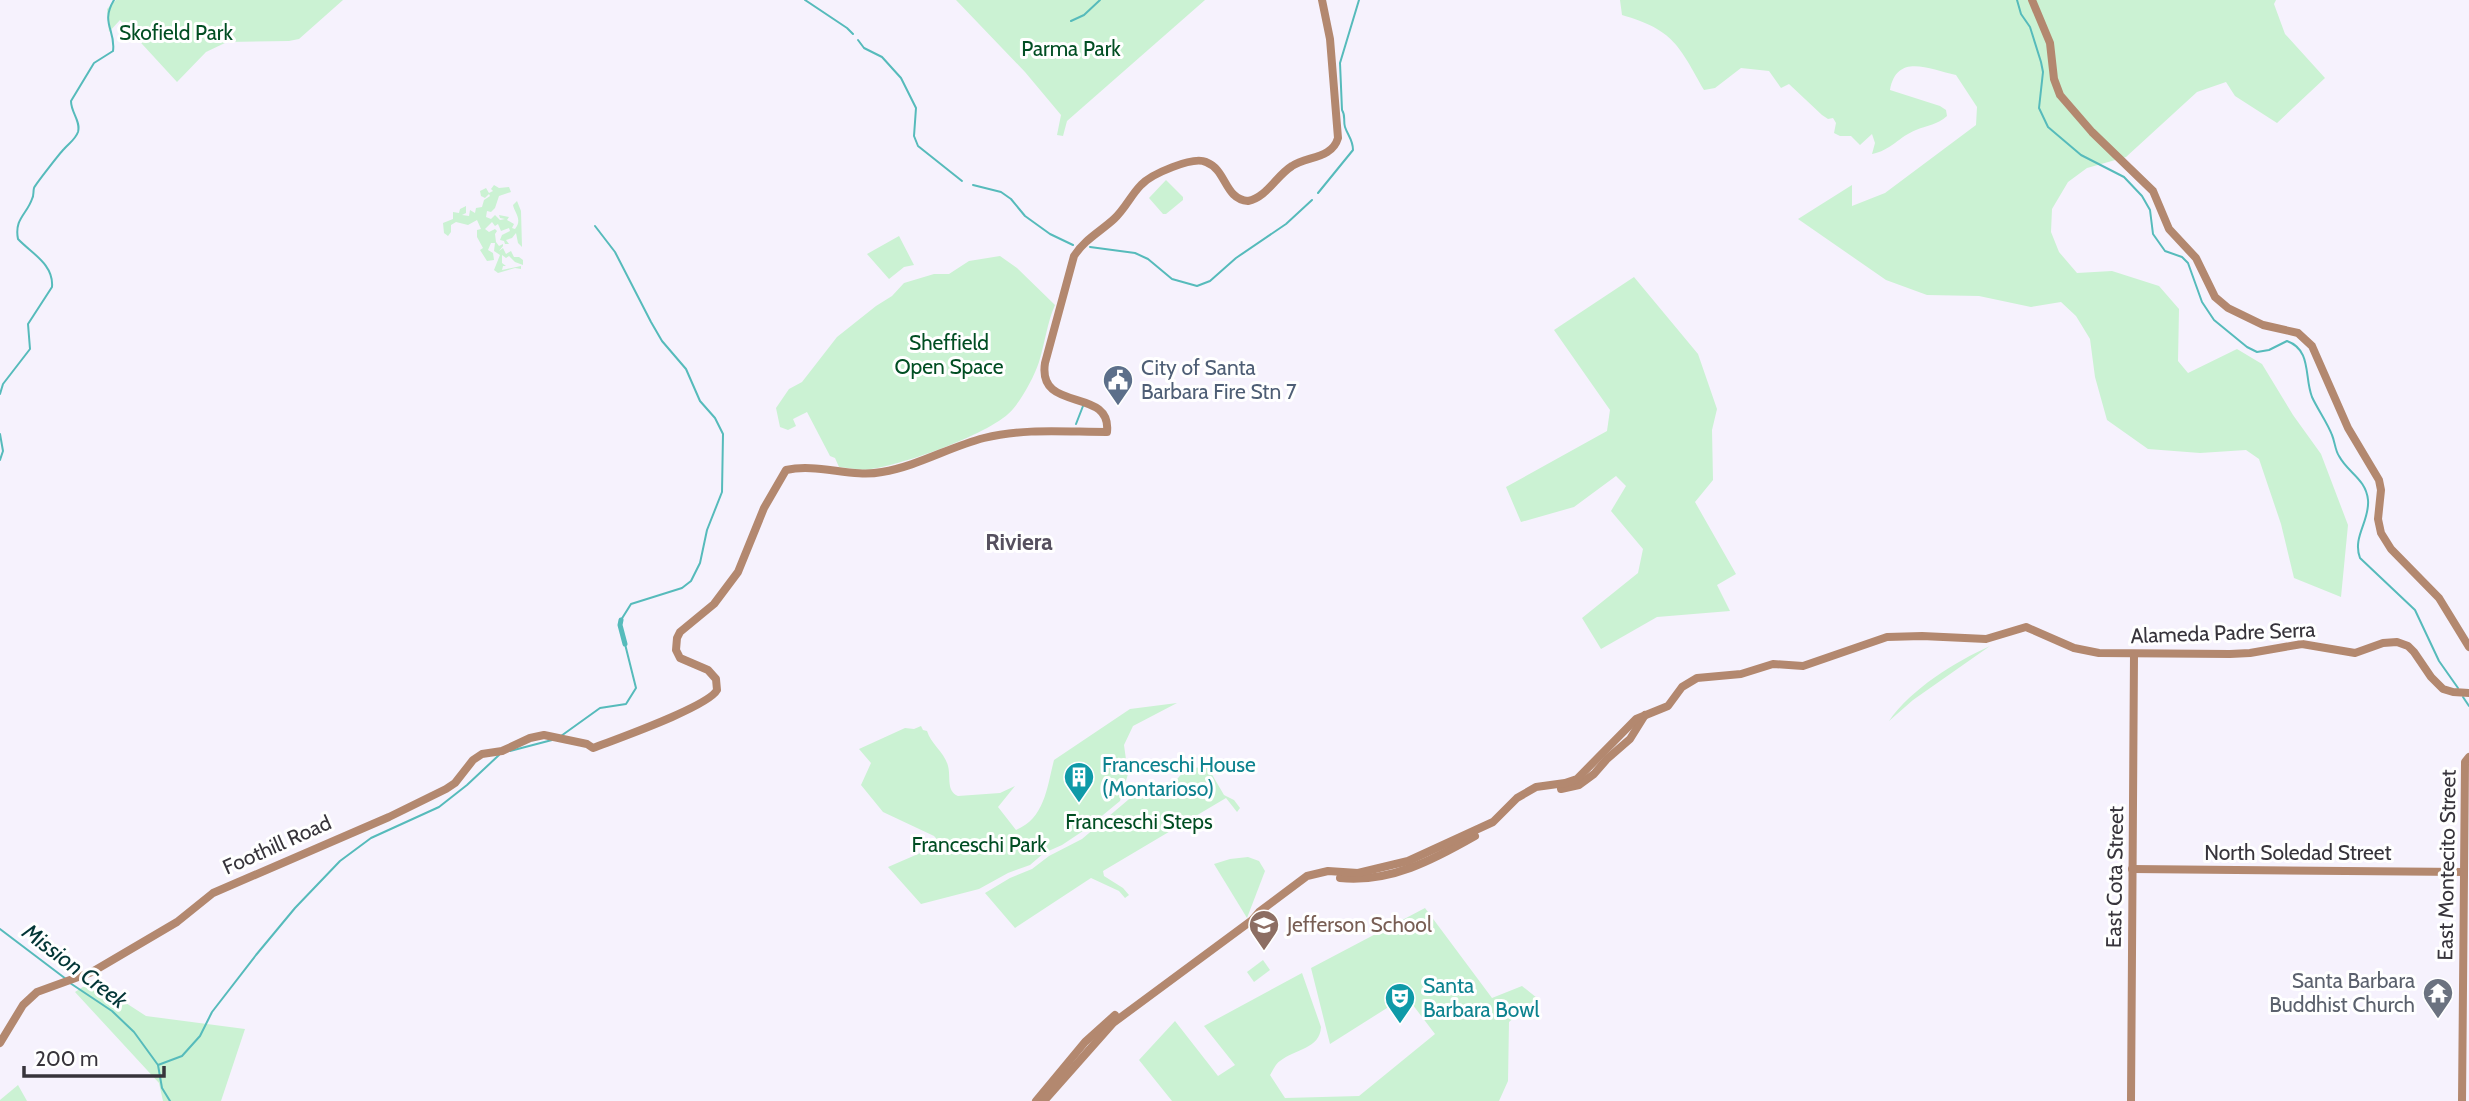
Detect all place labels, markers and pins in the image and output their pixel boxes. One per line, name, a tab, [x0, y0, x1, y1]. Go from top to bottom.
place label: City of Santa Barbara Fire Stn 7	[1141, 355, 1297, 404]
public building icon: City of Santa Barbara Fire Stn 7	[1101, 363, 1135, 407]
place label: Franceschi House (Montarioso)	[1102, 752, 1256, 801]
building icon: Franceschi House (Montarioso)	[1062, 760, 1096, 804]
school or university icon: Jefferson School	[1247, 908, 1281, 952]
place label: Jefferson School	[1286, 912, 1432, 937]
place label: Santa Barbara Buddhist Church	[2269, 968, 2415, 1017]
place label: Santa Barbara Bowl	[1423, 973, 1539, 1022]
temple icon: Santa Barbara Buddhist Church	[2421, 976, 2455, 1020]
theatre icon: Santa Barbara Bowl	[1383, 981, 1417, 1025]

